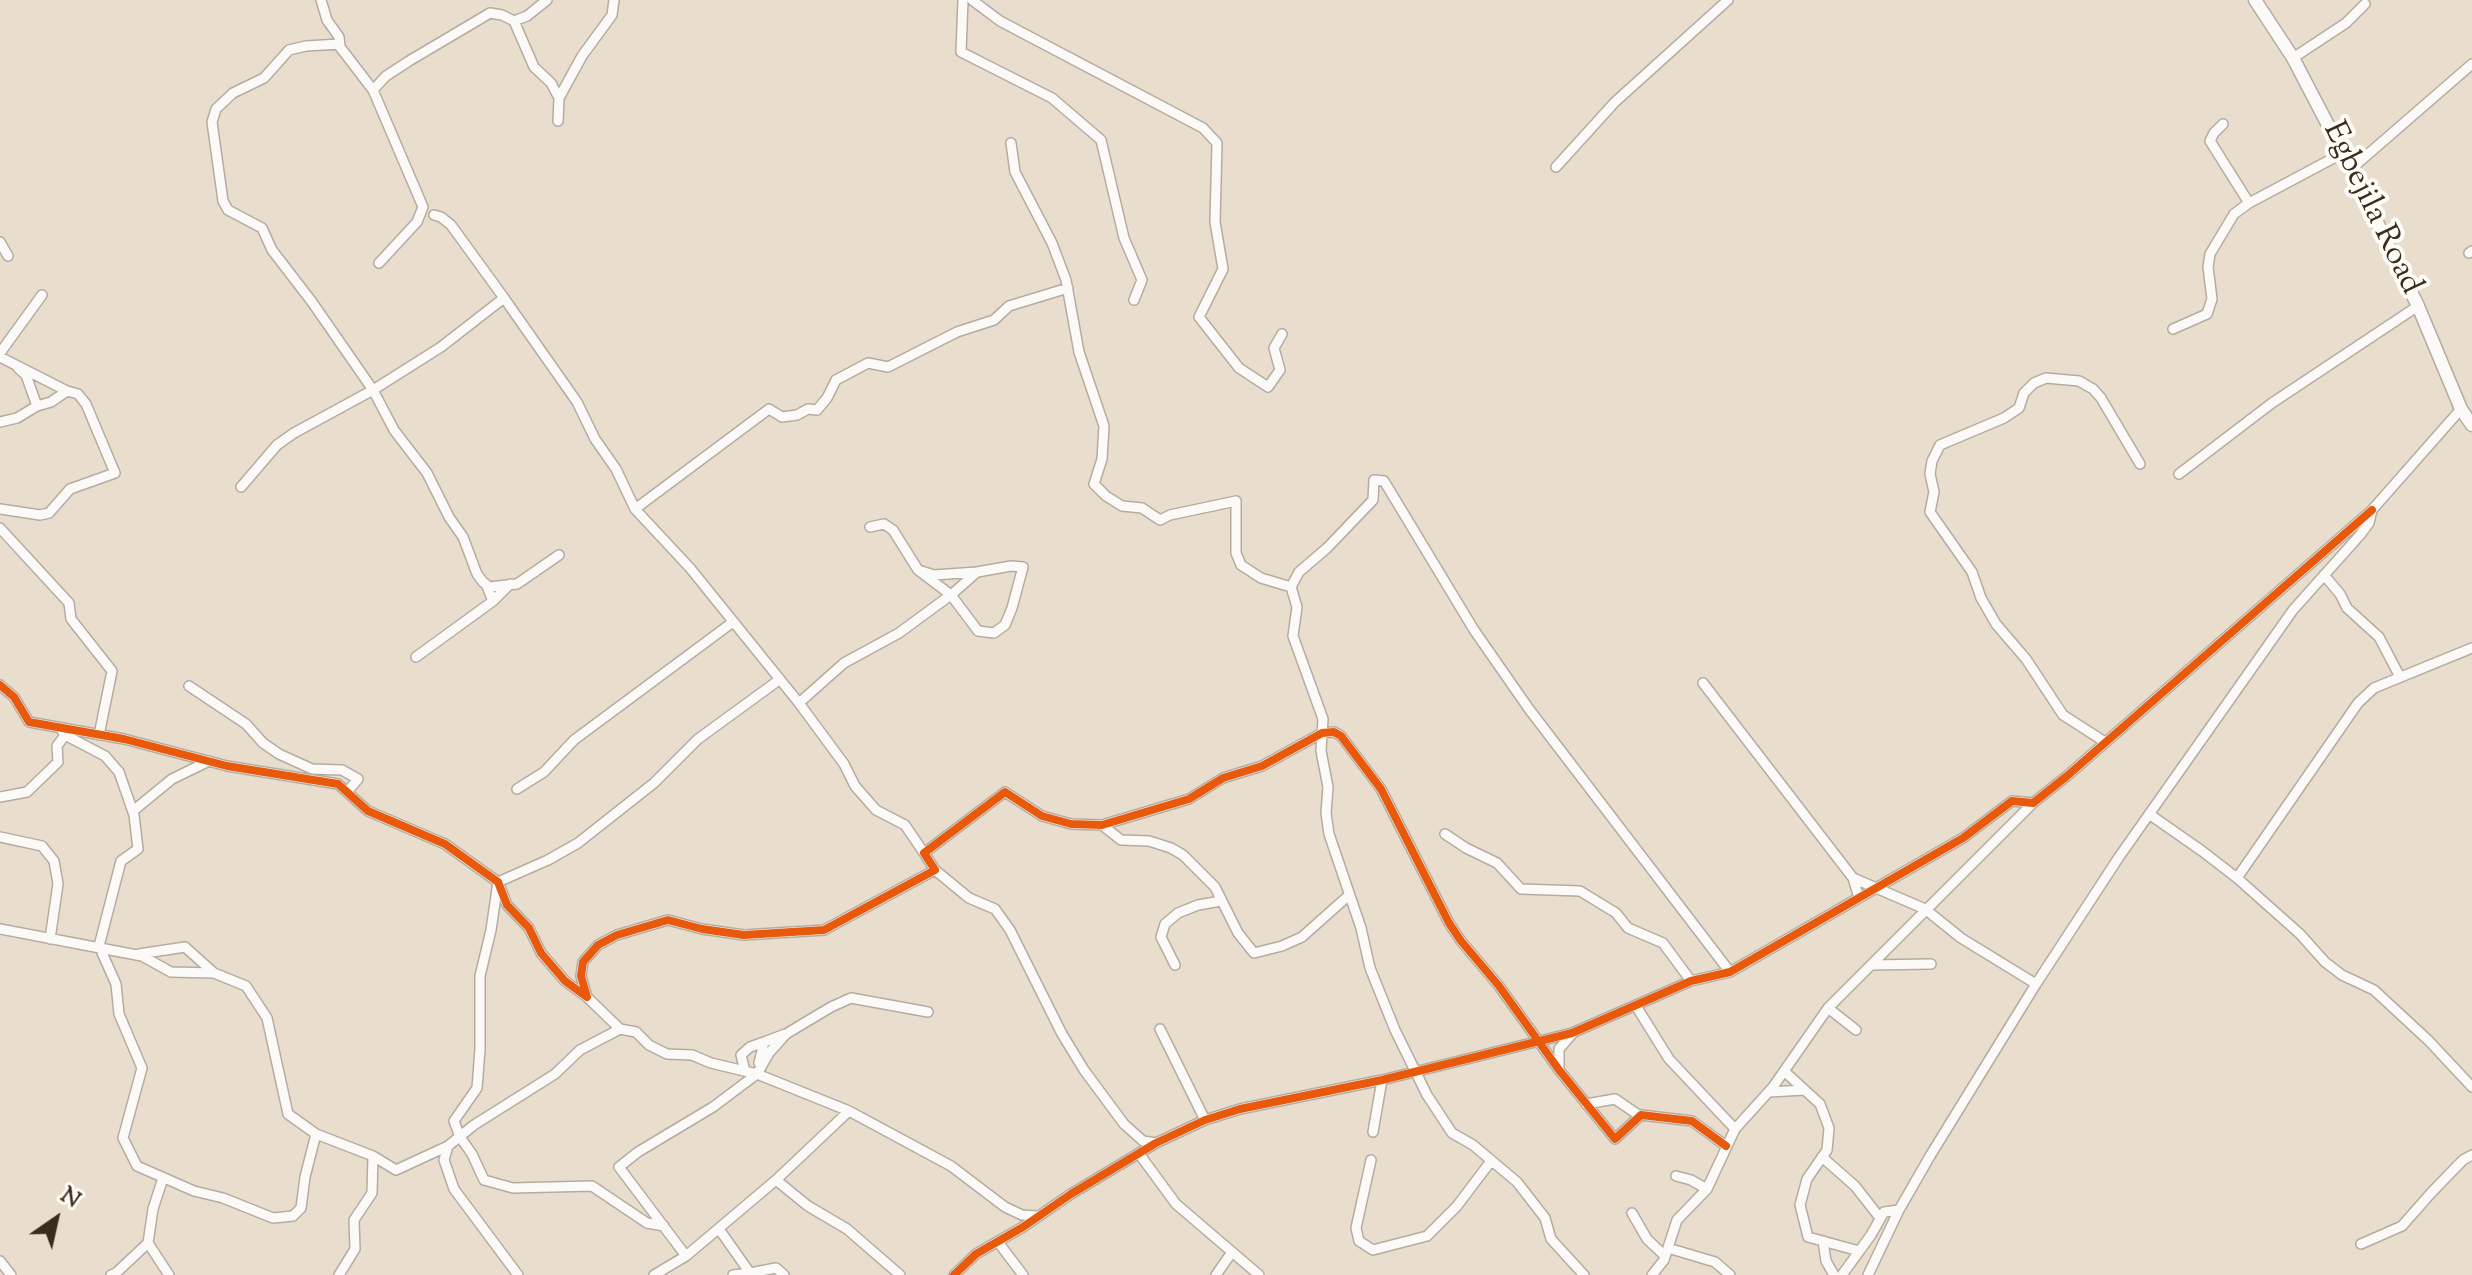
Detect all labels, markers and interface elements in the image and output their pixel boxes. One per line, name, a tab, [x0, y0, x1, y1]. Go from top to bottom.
street label: Egbejila Road	[2312, 116, 2428, 302]
north arrow	[16, 1179, 96, 1259]
text: N	[53, 1181, 86, 1217]

